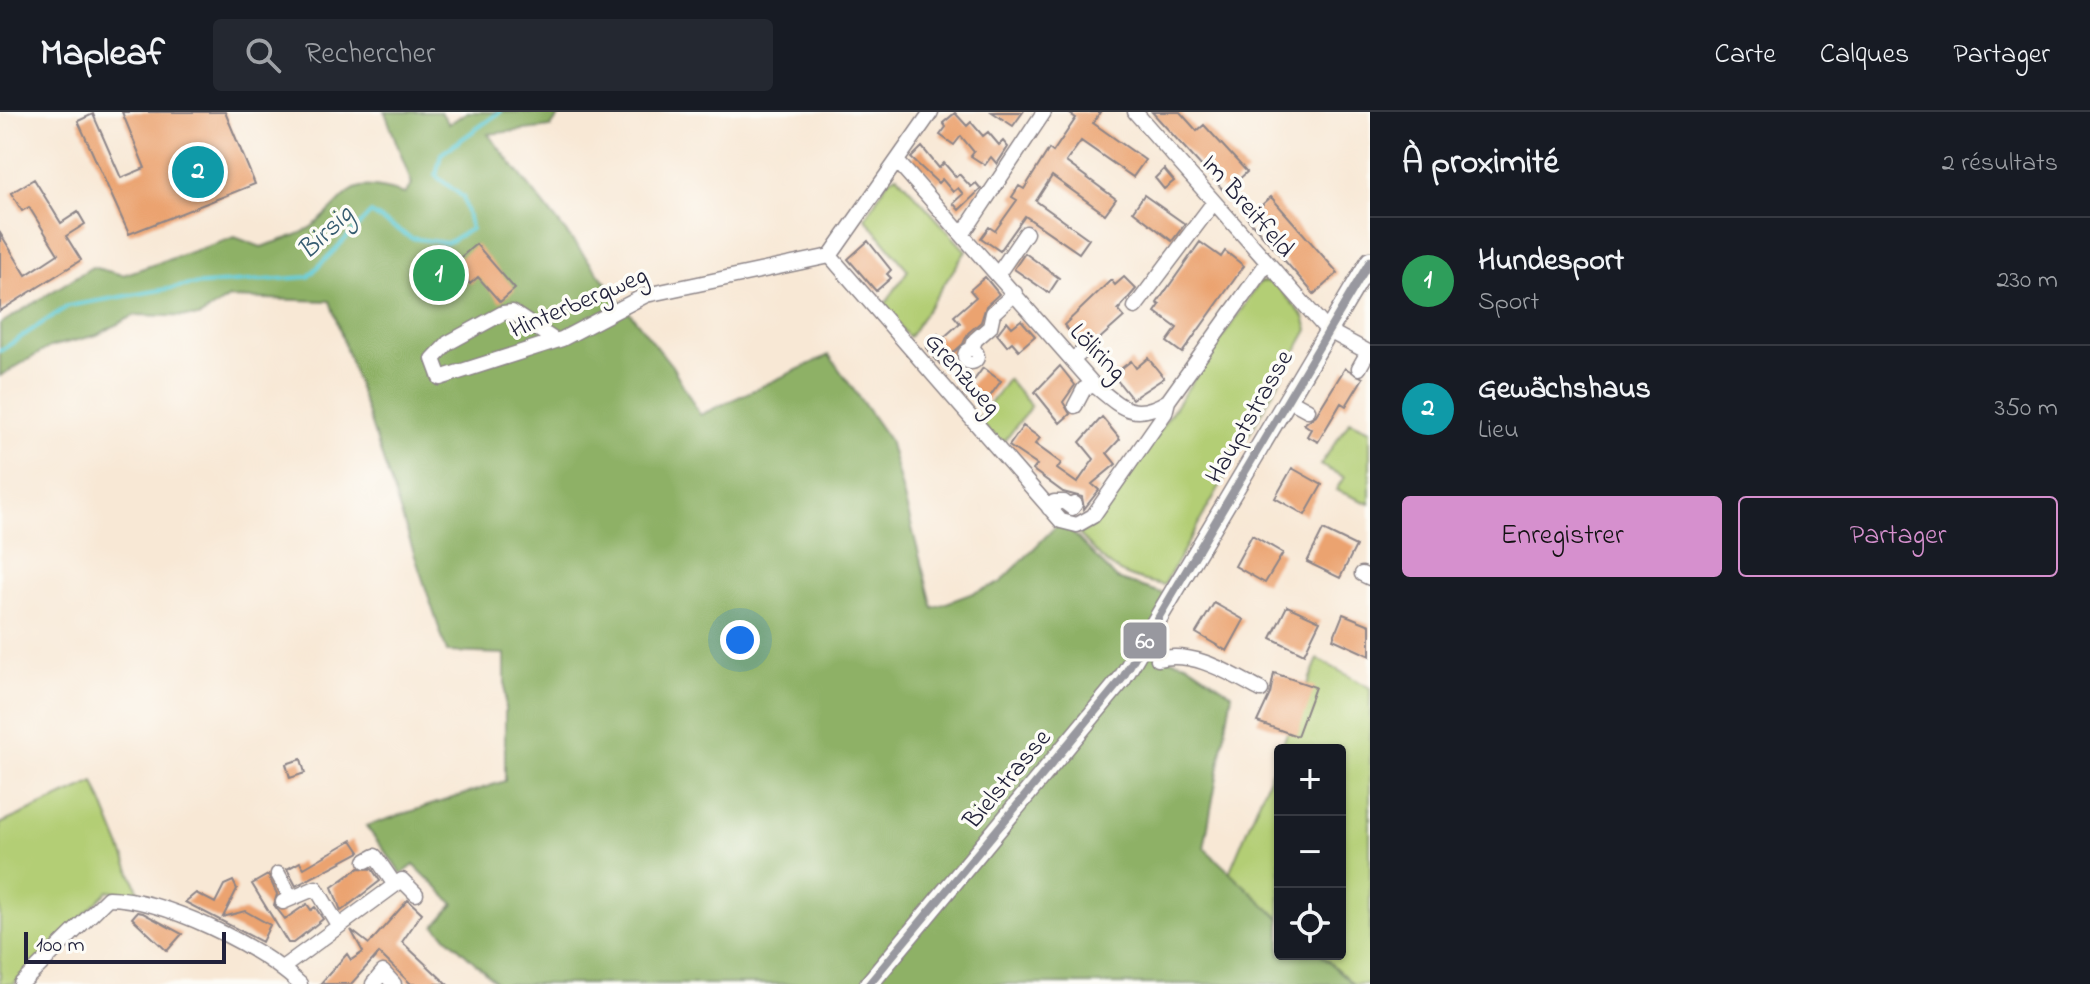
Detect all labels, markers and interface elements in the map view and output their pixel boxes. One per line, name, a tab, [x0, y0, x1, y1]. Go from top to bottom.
search box	[213, 19, 773, 91]
text: Mapleaf	[40, 27, 165, 83]
icon: search	[241, 33, 285, 77]
text: Rechercher	[305, 33, 435, 77]
text: Carte	[1715, 35, 1776, 76]
text: Calques	[1820, 35, 1909, 76]
text: Partager	[1953, 35, 2050, 76]
text: À proximité	[1402, 139, 1559, 189]
pin: 2	[172, 142, 224, 202]
text: 2 résultats	[1942, 145, 2058, 183]
street label: Im Breitfeld	[1191, 147, 1303, 267]
water label: Birsig	[289, 195, 365, 271]
text: Hundesport	[1478, 240, 1624, 284]
pin: 1	[413, 245, 465, 305]
street label: Hinterbergweg	[504, 258, 654, 350]
text: 1	[1424, 262, 1432, 300]
text: 230 m	[1996, 262, 2058, 300]
text: Sport	[1478, 284, 1539, 322]
street label: Löliring	[1059, 315, 1134, 391]
street label: Grenzweg	[915, 325, 1009, 425]
street label: Hauptstrasse	[1197, 343, 1304, 492]
text: Gewächshaus	[1478, 368, 1651, 412]
text: 2	[1422, 390, 1434, 428]
text: 350 m	[1994, 390, 2058, 428]
text: Lieu	[1478, 412, 1519, 450]
button: Enregistrer	[1402, 496, 1722, 577]
button: Partager	[1738, 496, 2058, 577]
your location	[720, 620, 760, 660]
line badge: 60	[1122, 621, 1168, 660]
text: 60	[1135, 627, 1155, 659]
street label: Bielstrasse	[954, 721, 1062, 839]
map controls	[1274, 744, 1346, 960]
button: +	[1274, 744, 1346, 816]
button: −	[1274, 816, 1346, 888]
button: locate	[1274, 888, 1346, 960]
scale bar	[24, 928, 226, 964]
text: 100 m	[36, 930, 85, 962]

